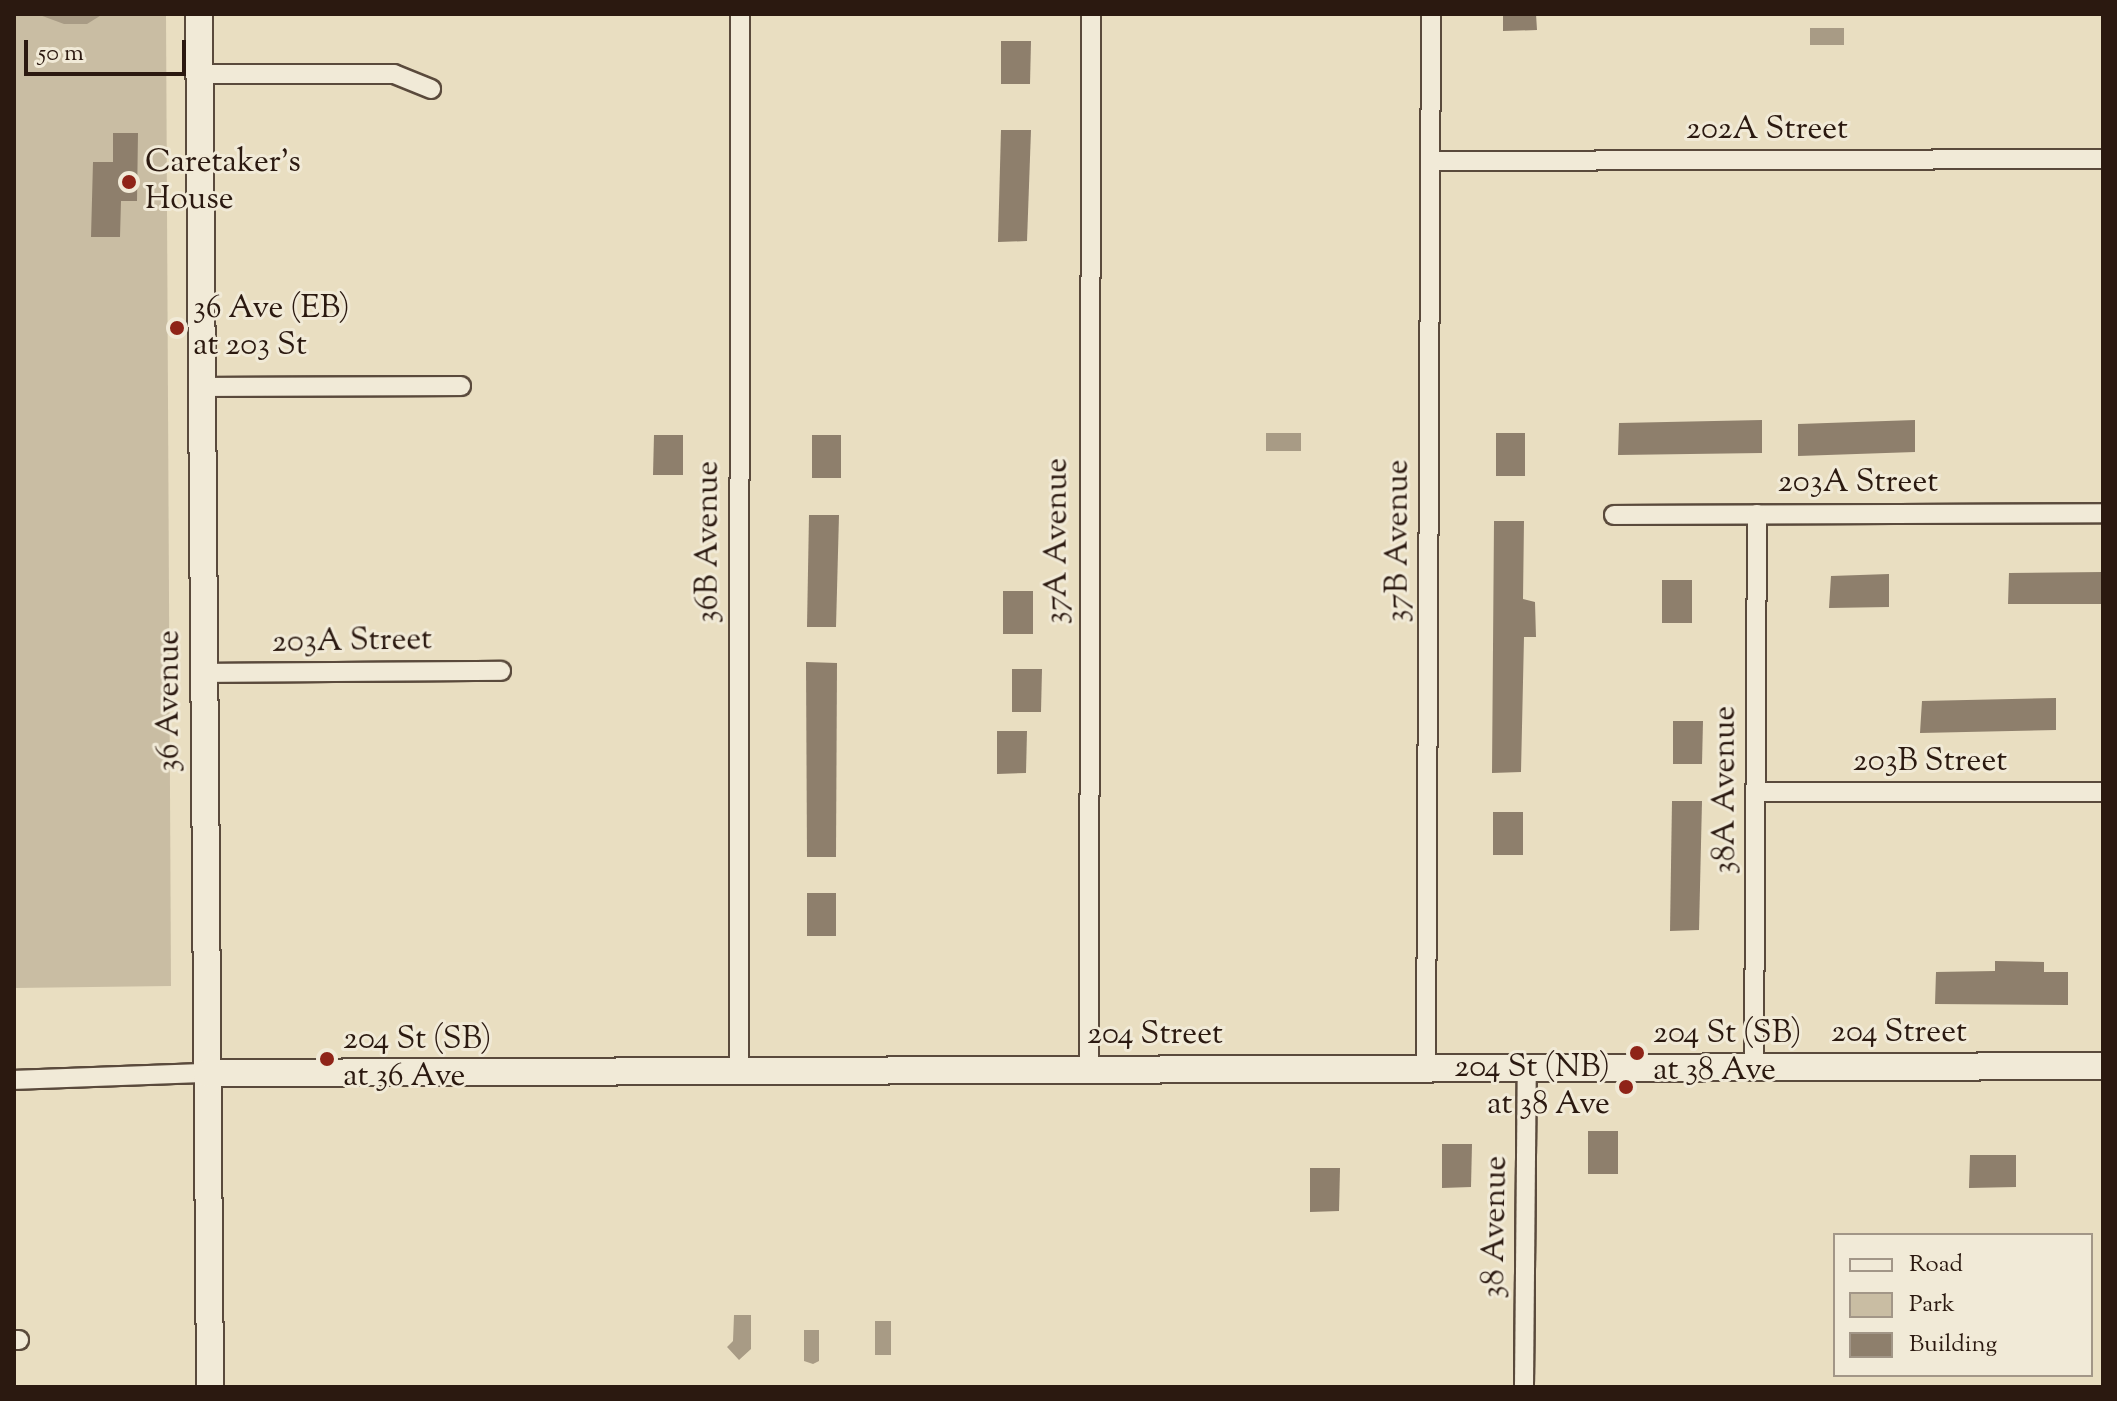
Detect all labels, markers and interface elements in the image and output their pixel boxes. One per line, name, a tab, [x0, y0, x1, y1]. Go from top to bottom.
scale bar	[28, 24, 190, 74]
text: 50 m	[38, 37, 84, 71]
street label: 202A Street	[1686, 111, 1848, 149]
place label: Caretaker's House	[145, 145, 301, 220]
marker: Caretaker's House	[120, 173, 138, 191]
place label: 36 Ave (EB) at 203 St	[193, 291, 350, 366]
marker: 36 Ave (EB) at 203 St	[168, 319, 186, 337]
street label: 37A Avenue	[1039, 458, 1077, 624]
street label: 37B Avenue	[1380, 460, 1418, 622]
street label: 36B Avenue	[690, 461, 728, 623]
street label: 203A Street	[1778, 464, 1938, 502]
street label: 203A Street	[272, 621, 432, 663]
street label: 36 Avenue	[151, 630, 189, 772]
street label: 38A Avenue	[1707, 706, 1745, 874]
street label: 203B Street	[1853, 743, 2007, 781]
street label: 204 Street	[1831, 1014, 1967, 1052]
street label: 204 Street	[1087, 1016, 1223, 1054]
place label: 204 St (SB) at 38 Ave	[1653, 1016, 1801, 1091]
place label: 204 St (SB) at 36 Ave	[343, 1022, 491, 1097]
marker: 204 St (SB) at 38 Ave	[1628, 1044, 1646, 1062]
marker: 204 St (SB) at 36 Ave	[318, 1050, 336, 1068]
place label: 204 St (NB) at 38 Ave	[1454, 1050, 1610, 1125]
marker: 204 St (NB) at 38 Ave	[1617, 1078, 1635, 1096]
street label: 38 Avenue	[1476, 1155, 1516, 1299]
legend	[1833, 1233, 2093, 1377]
text: Road	[1909, 1248, 1963, 1282]
text: Park	[1909, 1288, 1955, 1322]
text: Building	[1909, 1328, 1997, 1362]

